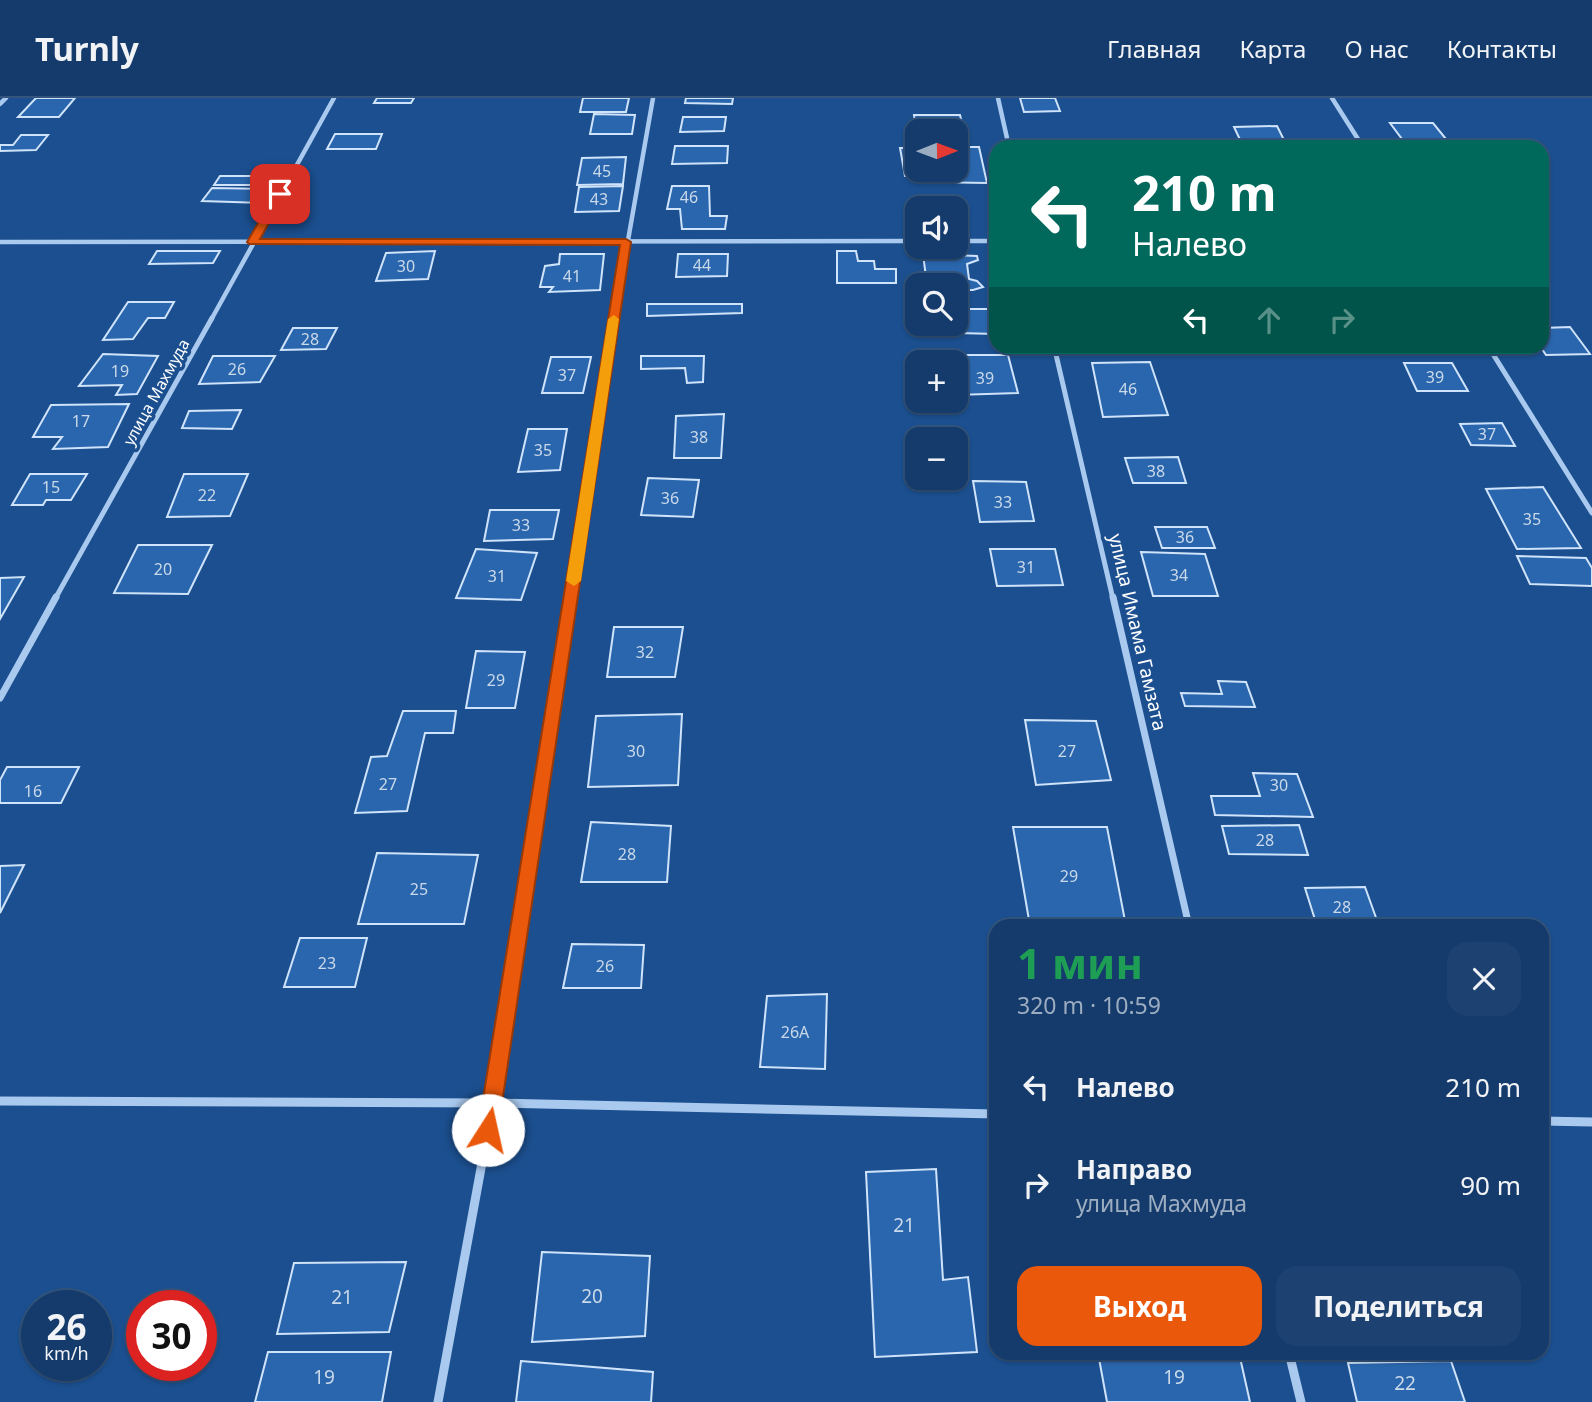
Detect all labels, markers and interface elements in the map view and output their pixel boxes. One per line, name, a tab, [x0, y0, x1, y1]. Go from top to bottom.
text: Turnly	[35, 26, 139, 71]
text: Главная	[1107, 32, 1201, 65]
text: Карта	[1239, 32, 1306, 65]
text: О нас	[1344, 32, 1409, 65]
text: Контакты	[1447, 32, 1557, 65]
north arrow	[905, 119, 968, 182]
map controls	[905, 119, 968, 490]
text: 210 m	[1132, 159, 1277, 225]
house number: 45	[593, 160, 611, 182]
pin	[250, 164, 310, 224]
icon: left	[1017, 168, 1108, 259]
icon: arrive	[261, 175, 299, 213]
house number: 46	[680, 186, 698, 208]
house number: 43	[590, 188, 608, 210]
button: sound	[905, 196, 968, 259]
text: Налево	[1132, 222, 1247, 265]
house number: 44	[693, 254, 711, 276]
house number: 30	[397, 255, 415, 277]
house number: 41	[563, 265, 581, 287]
button: search	[905, 273, 968, 336]
icon: left	[1177, 301, 1215, 339]
icon: ahead	[1250, 301, 1288, 339]
icon: right	[1323, 301, 1361, 339]
house number: 28	[301, 328, 319, 350]
street label: улица Махмуда	[118, 335, 194, 449]
button: +	[905, 350, 968, 413]
house number: 26	[228, 358, 246, 380]
house number: 19	[111, 360, 129, 382]
house number: 37	[558, 364, 576, 386]
house number: 39	[1426, 366, 1444, 388]
house number: 39	[976, 367, 994, 389]
house number: 46	[1119, 378, 1137, 400]
house number: 17	[72, 410, 90, 432]
house number: 37	[1478, 423, 1496, 445]
house number: 38	[690, 426, 708, 448]
button: −	[905, 427, 968, 490]
house number: 35	[534, 439, 552, 461]
house number: 38	[1147, 460, 1165, 482]
house number: 15	[42, 476, 60, 498]
house number: 22	[198, 484, 216, 506]
house number: 36	[661, 487, 679, 509]
house number: 33	[994, 491, 1012, 513]
house number: 35	[1523, 508, 1541, 530]
house number: 33	[512, 514, 530, 536]
house number: 36	[1176, 526, 1194, 548]
street label: улица Имама Гамзата	[1103, 531, 1173, 733]
house number: 31	[1017, 556, 1035, 578]
house number: 20	[154, 558, 172, 580]
house number: 34	[1170, 564, 1188, 586]
house number: 31	[488, 565, 506, 587]
house number: 32	[636, 641, 654, 663]
house number: 29	[487, 669, 505, 691]
house number: 30	[627, 740, 645, 762]
house number: 27	[1058, 740, 1076, 762]
house number: 27	[379, 773, 397, 795]
house number: 30	[1270, 774, 1288, 796]
house number: 16	[24, 780, 42, 802]
house number: 28	[1256, 829, 1274, 851]
house number: 28	[618, 843, 636, 865]
house number: 29	[1060, 865, 1078, 887]
house number: 25	[410, 878, 428, 900]
house number: 28	[1333, 896, 1351, 918]
text: 1 мин	[1017, 934, 1143, 991]
button: close	[1447, 942, 1521, 1016]
house number: 23	[318, 952, 336, 974]
house number: 26	[596, 955, 614, 977]
text: 320 m · 10:59	[1017, 989, 1161, 1021]
house number: 26А	[781, 1021, 810, 1043]
icon: left	[1017, 1068, 1055, 1106]
text: Налево	[1076, 1069, 1175, 1105]
text: 210 m	[1445, 1069, 1521, 1105]
position arrow	[451, 1093, 525, 1167]
text: Направо	[1076, 1151, 1192, 1187]
icon: right	[1017, 1166, 1055, 1204]
text: 90 m	[1460, 1167, 1521, 1203]
text: улица Махмуда	[1076, 1187, 1247, 1219]
house number: 21	[893, 1212, 915, 1238]
button: Выход	[1017, 1266, 1262, 1346]
button: Поделиться	[1276, 1266, 1521, 1346]
house number: 20	[581, 1283, 603, 1309]
house number: 21	[331, 1284, 353, 1310]
speed limit sign: 30	[126, 1290, 217, 1381]
text: 26	[46, 1303, 87, 1350]
text: km/h	[44, 1341, 89, 1365]
house number: 19	[313, 1364, 335, 1390]
house number: 19	[1163, 1364, 1185, 1390]
house number: 22	[1394, 1370, 1416, 1396]

